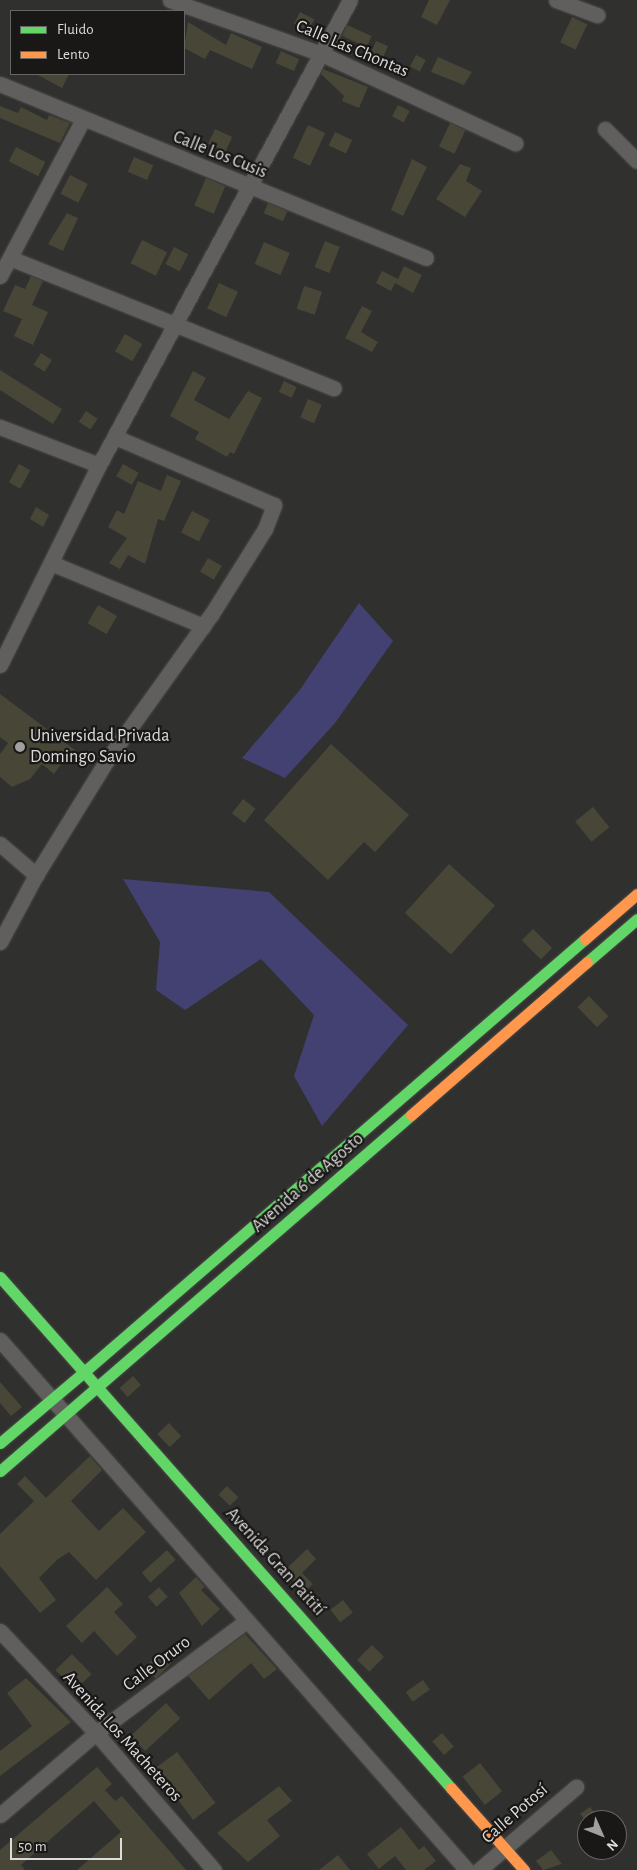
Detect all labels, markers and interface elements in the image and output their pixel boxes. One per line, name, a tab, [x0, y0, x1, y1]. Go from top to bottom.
legend	[10, 10, 185, 75]
street label: Calle Las Chontas	[292, 15, 412, 83]
text: Fluido	[57, 22, 94, 37]
text: Lento	[57, 47, 90, 62]
street label: Calle Los Cusis	[170, 126, 270, 184]
place label: Universidad Privada Domingo Savio	[30, 726, 169, 769]
marker: Universidad Privada Domingo Savio	[14, 741, 26, 753]
street label: Avenida 6 de Agosto	[248, 1129, 368, 1237]
street label: Avenida Gran Paitití	[221, 1503, 329, 1621]
street label: Calle Oruro	[119, 1632, 195, 1696]
street label: Avenida Los Macheteros	[58, 1667, 186, 1807]
street label: Calle Potosí	[477, 1779, 553, 1849]
north arrow	[577, 1810, 627, 1860]
scale bar	[12, 1828, 125, 1860]
text: N	[604, 1836, 620, 1853]
text: 50 m	[18, 1839, 47, 1854]

